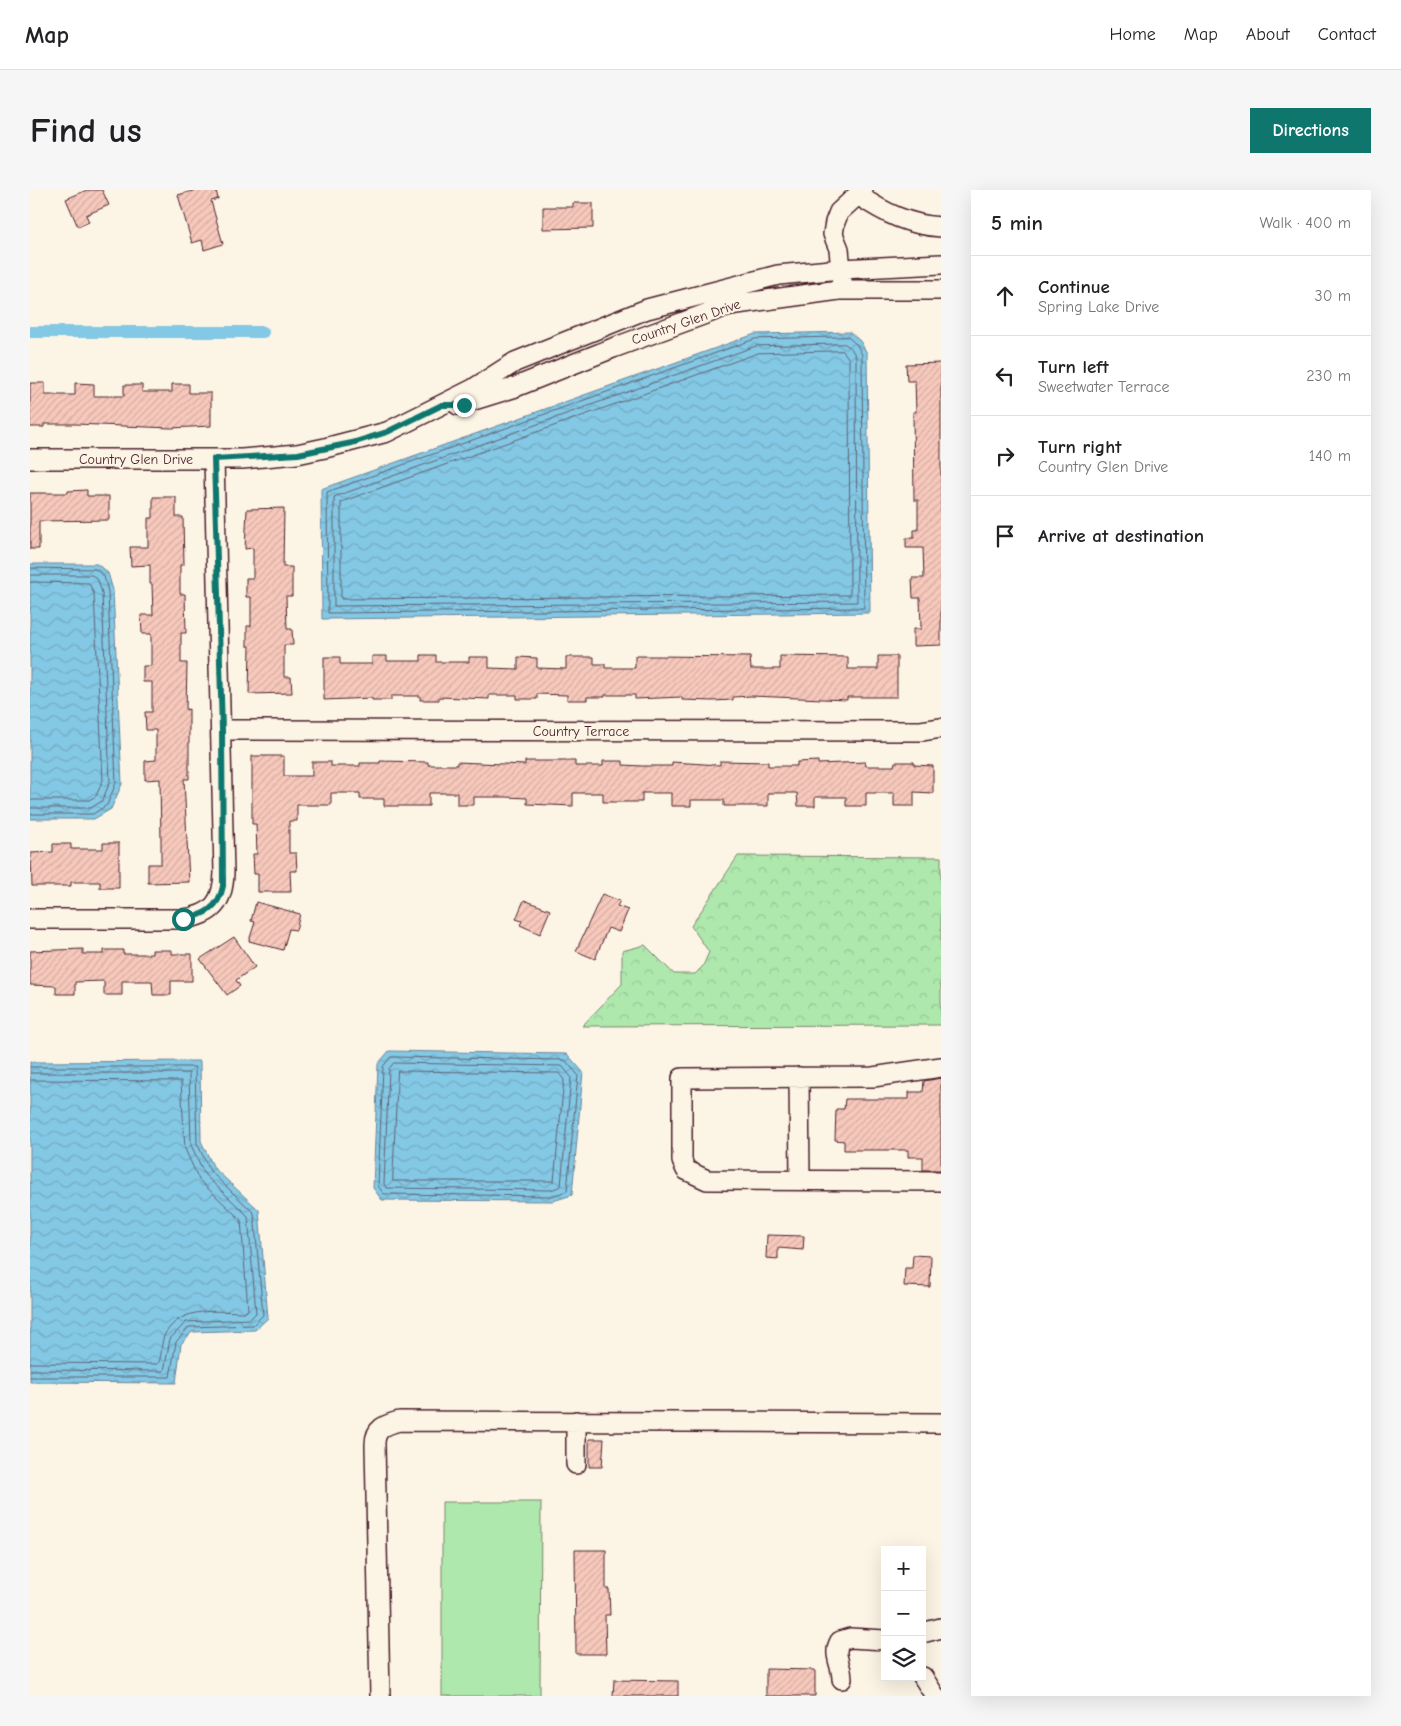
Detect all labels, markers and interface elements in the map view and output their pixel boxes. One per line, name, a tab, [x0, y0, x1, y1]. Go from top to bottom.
text: Map	[25, 21, 69, 49]
text: Home	[1109, 24, 1156, 45]
text: Map	[1184, 24, 1218, 45]
text: About	[1246, 24, 1290, 45]
text: Contact	[1318, 24, 1376, 45]
button: Directions	[1250, 108, 1371, 153]
text: Find us	[30, 110, 142, 151]
text: 5 min	[991, 211, 1043, 235]
text: Walk · 400 m	[1259, 214, 1351, 232]
text: Continue	[1038, 276, 1110, 298]
icon: ahead	[991, 282, 1019, 310]
text: 30 m	[1315, 287, 1351, 305]
street label: Country Glen Drive	[629, 295, 743, 349]
text: Spring Lake Drive	[1038, 298, 1159, 316]
text: Turn left	[1038, 356, 1109, 378]
icon: left	[991, 362, 1019, 390]
text: 230 m	[1306, 367, 1351, 385]
text: Sweetwater Terrace	[1038, 378, 1170, 396]
route end	[453, 394, 476, 417]
text: Turn right	[1038, 436, 1122, 458]
icon: right	[991, 442, 1019, 470]
text: 140 m	[1309, 447, 1351, 465]
street label: Country Glen Drive	[79, 451, 193, 468]
text: Country Glen Drive	[1038, 458, 1168, 476]
icon: arrive	[991, 522, 1019, 550]
text: Arrive at destination	[1038, 525, 1204, 547]
street label: Country Terrace	[533, 723, 629, 740]
route start	[172, 908, 195, 931]
map controls	[881, 1546, 926, 1681]
button: +	[881, 1546, 926, 1591]
button: −	[881, 1591, 926, 1636]
button: layers	[881, 1636, 926, 1681]

